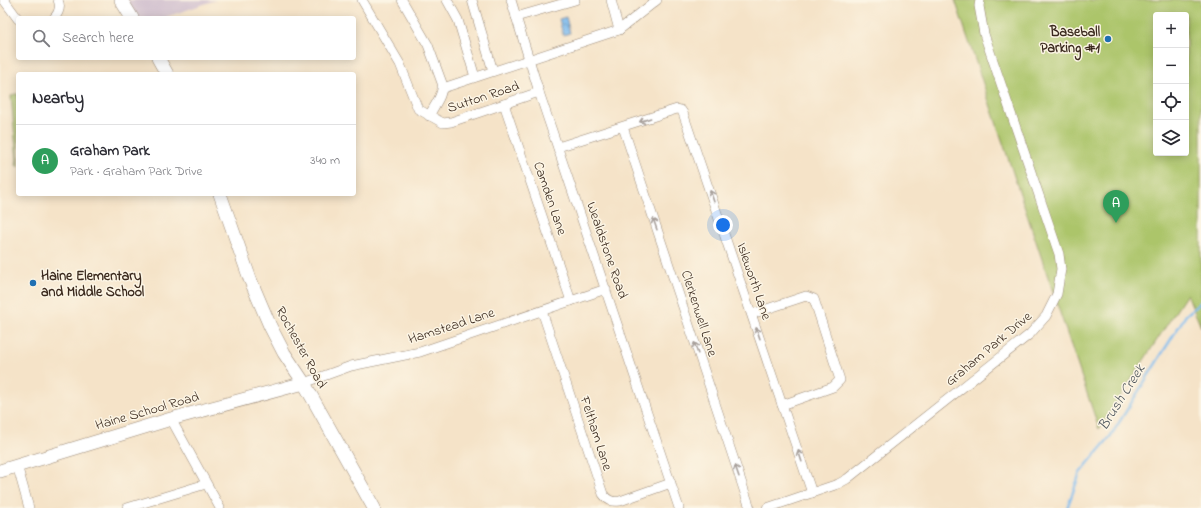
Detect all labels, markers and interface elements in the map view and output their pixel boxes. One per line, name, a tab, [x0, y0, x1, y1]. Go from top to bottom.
map controls	[1153, 12, 1189, 156]
button: +	[1153, 12, 1189, 48]
search box	[16, 16, 356, 60]
place label: Baseball Parking #1	[1040, 22, 1101, 61]
icon: search	[30, 27, 52, 49]
text: Search here	[62, 27, 134, 49]
marker: Baseball Parking #1	[1103, 34, 1113, 44]
button: −	[1153, 48, 1189, 84]
street label: Sutton Road	[445, 76, 522, 119]
button: locate	[1153, 84, 1189, 120]
text: Nearby	[32, 86, 84, 111]
one-way arrow	[639, 116, 651, 124]
button: layers	[1153, 120, 1189, 156]
text: Graham Park	[70, 140, 150, 162]
text: A	[41, 151, 49, 170]
text: 340 m	[310, 151, 340, 170]
street label: Camden Lane	[527, 159, 572, 239]
text: Park · Graham Park Drive	[70, 162, 202, 181]
pin: A	[1103, 190, 1129, 223]
one-way arrow	[707, 191, 715, 203]
street label: Wealdstone Road	[580, 199, 633, 302]
your location	[713, 215, 733, 235]
one-way arrow	[651, 218, 658, 231]
street label: Isleworth Lane	[731, 240, 777, 324]
place label: Haine Elementary and Middle School	[41, 266, 145, 303]
street label: Clerkenwell Lane	[675, 268, 723, 360]
marker: Haine Elementary and Middle School	[28, 278, 38, 288]
street label: Hamstead Lane	[406, 302, 498, 350]
street label: Rochester Road	[270, 303, 332, 393]
street label: Graham Park Drive	[941, 306, 1037, 392]
one-way arrow	[754, 326, 761, 339]
one-way arrow	[692, 341, 699, 354]
water label: Brush Creek	[1093, 359, 1152, 435]
street label: Haine School Road	[93, 387, 202, 436]
street label: Feltham Lane	[573, 393, 618, 474]
one-way arrow	[796, 449, 803, 462]
one-way arrow	[733, 465, 741, 477]

